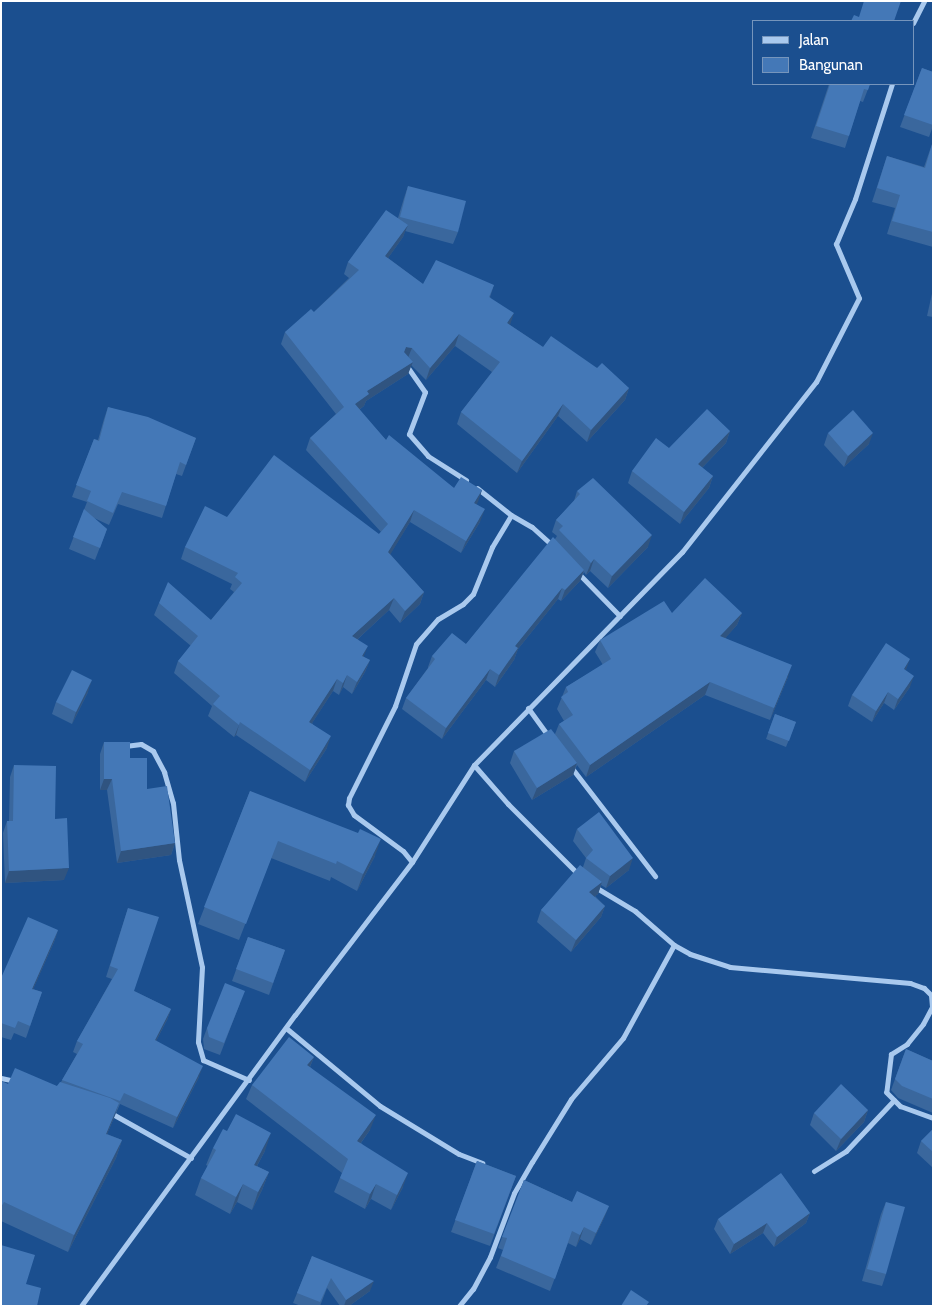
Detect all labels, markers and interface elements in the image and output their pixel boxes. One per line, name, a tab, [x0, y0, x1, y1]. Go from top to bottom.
legend	[752, 20, 914, 85]
text: Jalan	[799, 31, 829, 49]
text: Bangunan	[799, 56, 863, 74]

